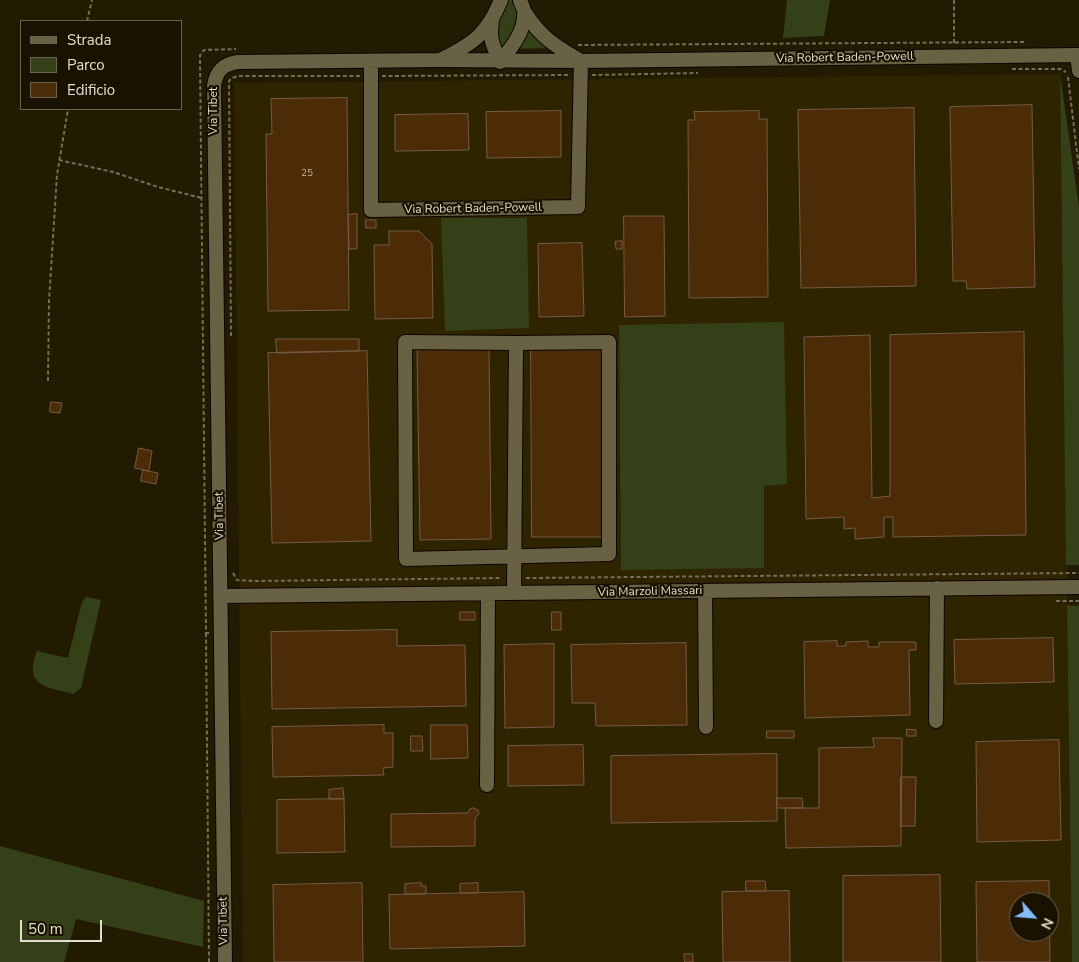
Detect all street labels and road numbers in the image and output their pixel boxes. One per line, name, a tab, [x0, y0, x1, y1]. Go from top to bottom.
street label: Via Robert Baden-Powell	[776, 50, 914, 66]
street label: Via Tibet	[207, 87, 221, 135]
street label: Via Robert Baden-Powell	[404, 201, 542, 217]
street label: Via Tibet	[212, 492, 228, 540]
street label: Via Marzoli Massari	[598, 584, 702, 600]
street label: Via Tibet	[216, 897, 232, 945]

